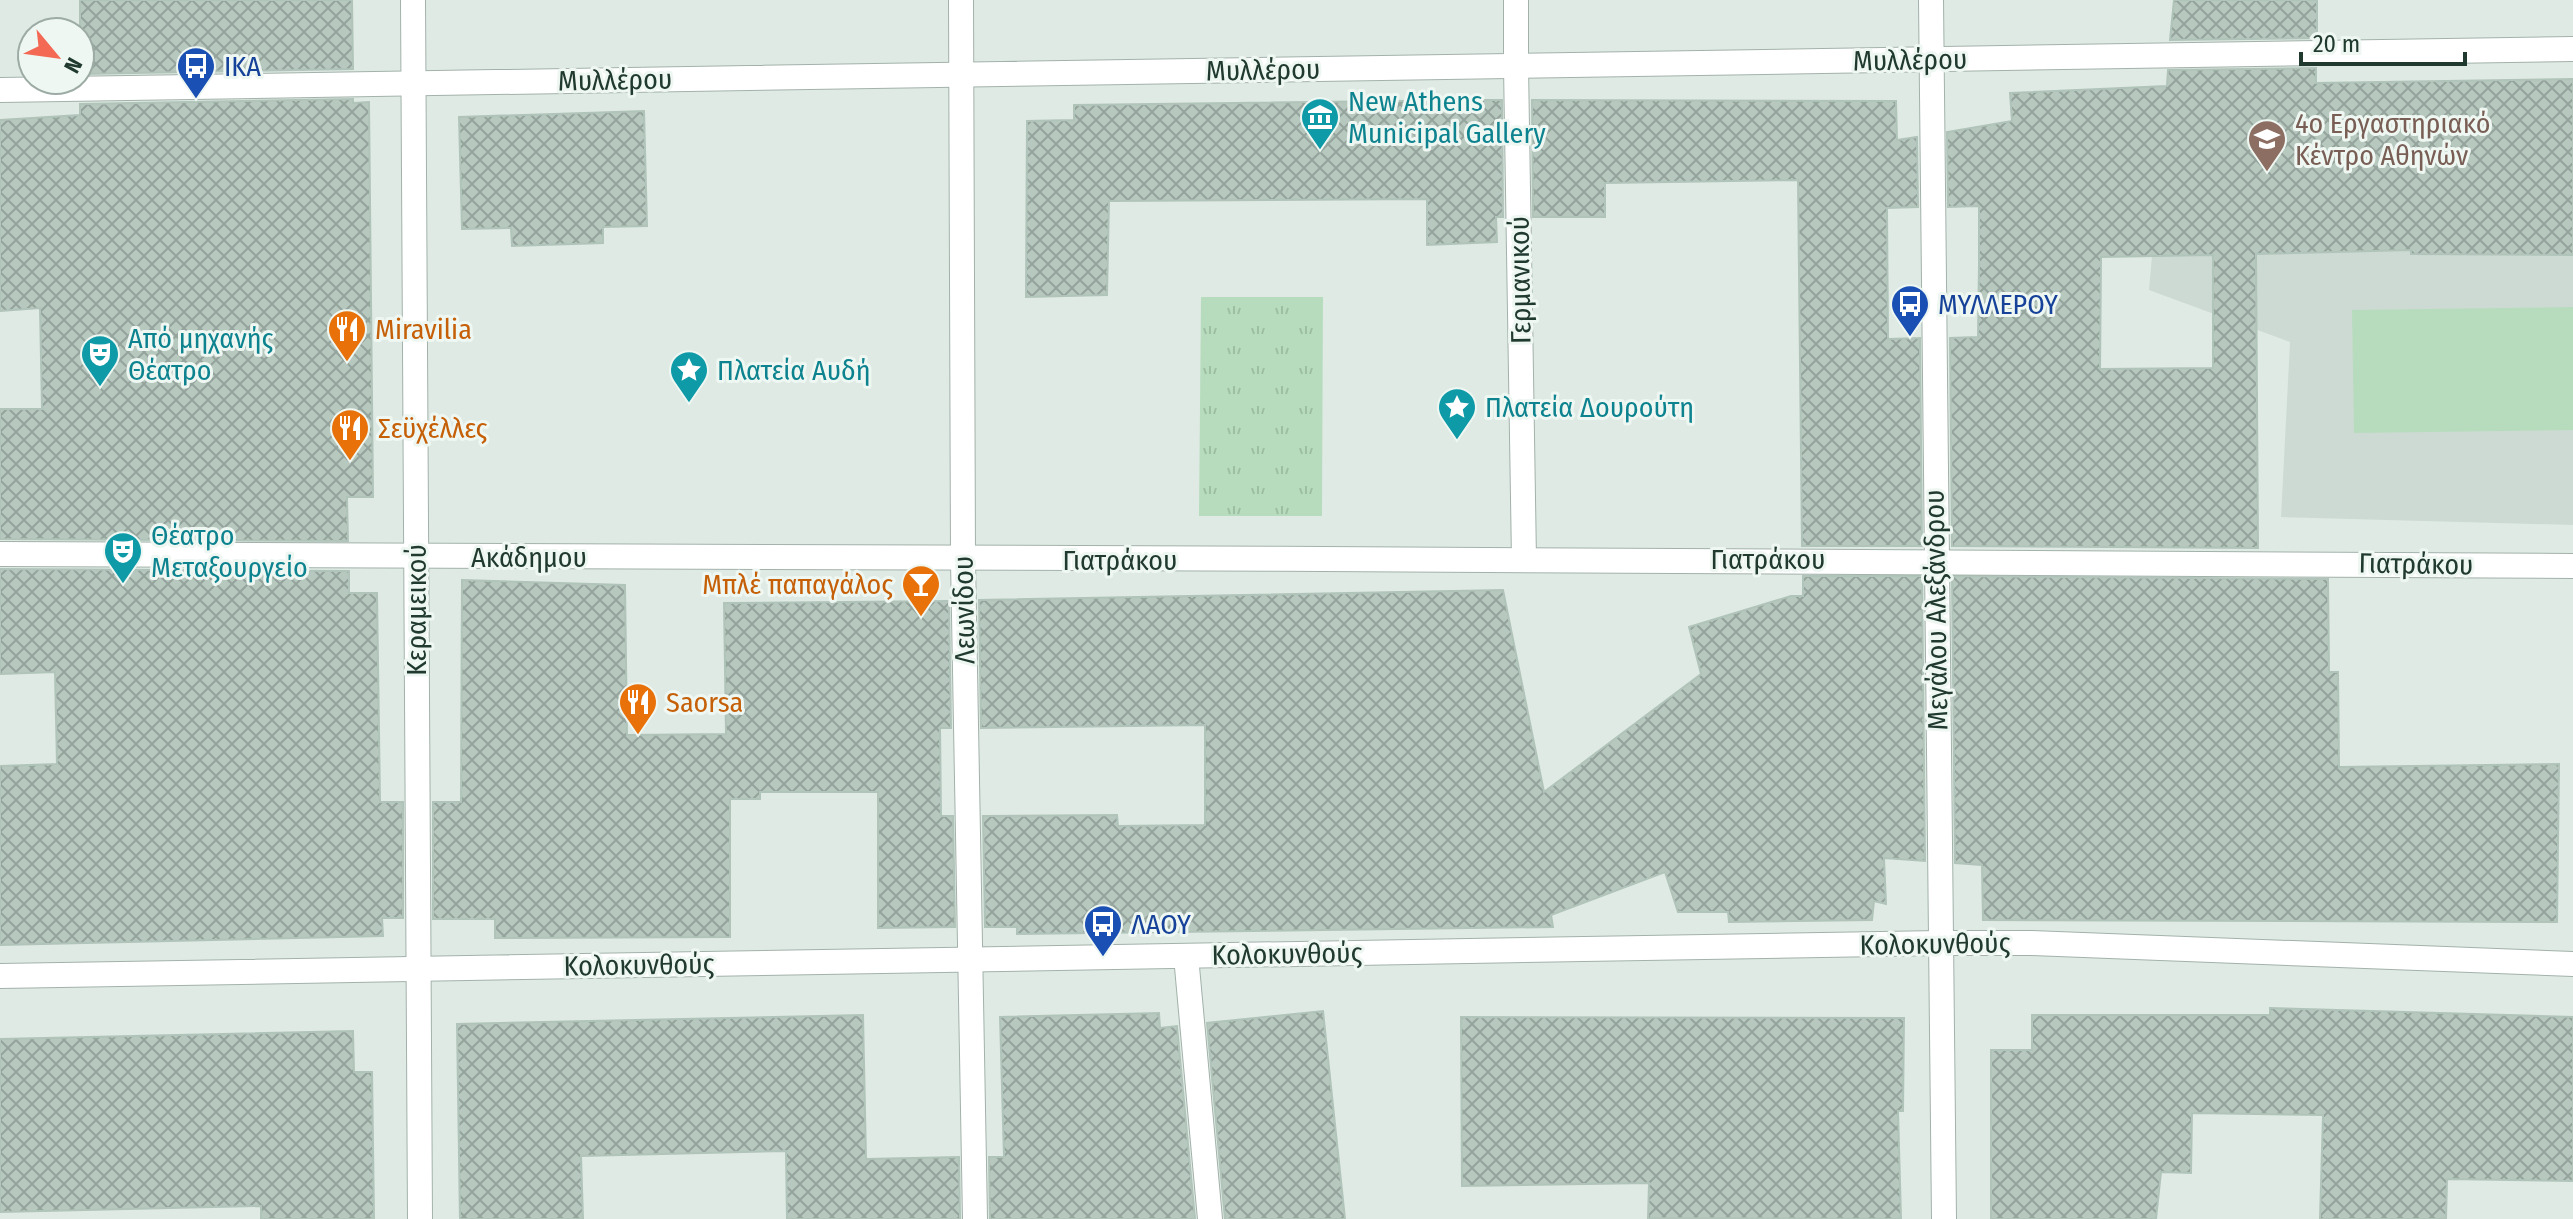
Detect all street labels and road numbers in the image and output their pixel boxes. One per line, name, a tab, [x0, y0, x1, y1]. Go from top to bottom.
street label: Μυλλέρου	[1853, 43, 1967, 77]
street label: Μυλλέρου	[1206, 53, 1320, 87]
street label: Μυλλέρου	[558, 63, 672, 97]
street label: Γερμανικού	[1502, 216, 1538, 344]
street label: Μεγάλου Αλεξάνδρου	[1917, 489, 1955, 731]
street label: Ακάδημου	[471, 541, 587, 574]
street label: Γιατράκου	[1711, 543, 1825, 576]
street label: Κεραμεικού	[400, 544, 433, 676]
street label: Γιατράκου	[1063, 544, 1177, 577]
street label: Γιατράκου	[2358, 547, 2474, 581]
street label: Λεωνίδου	[947, 556, 981, 664]
street label: Κολοκυνθούς	[1859, 926, 2011, 962]
street label: Κολοκυνθούς	[1211, 936, 1363, 972]
street label: Κολοκυνθούς	[563, 947, 715, 983]

